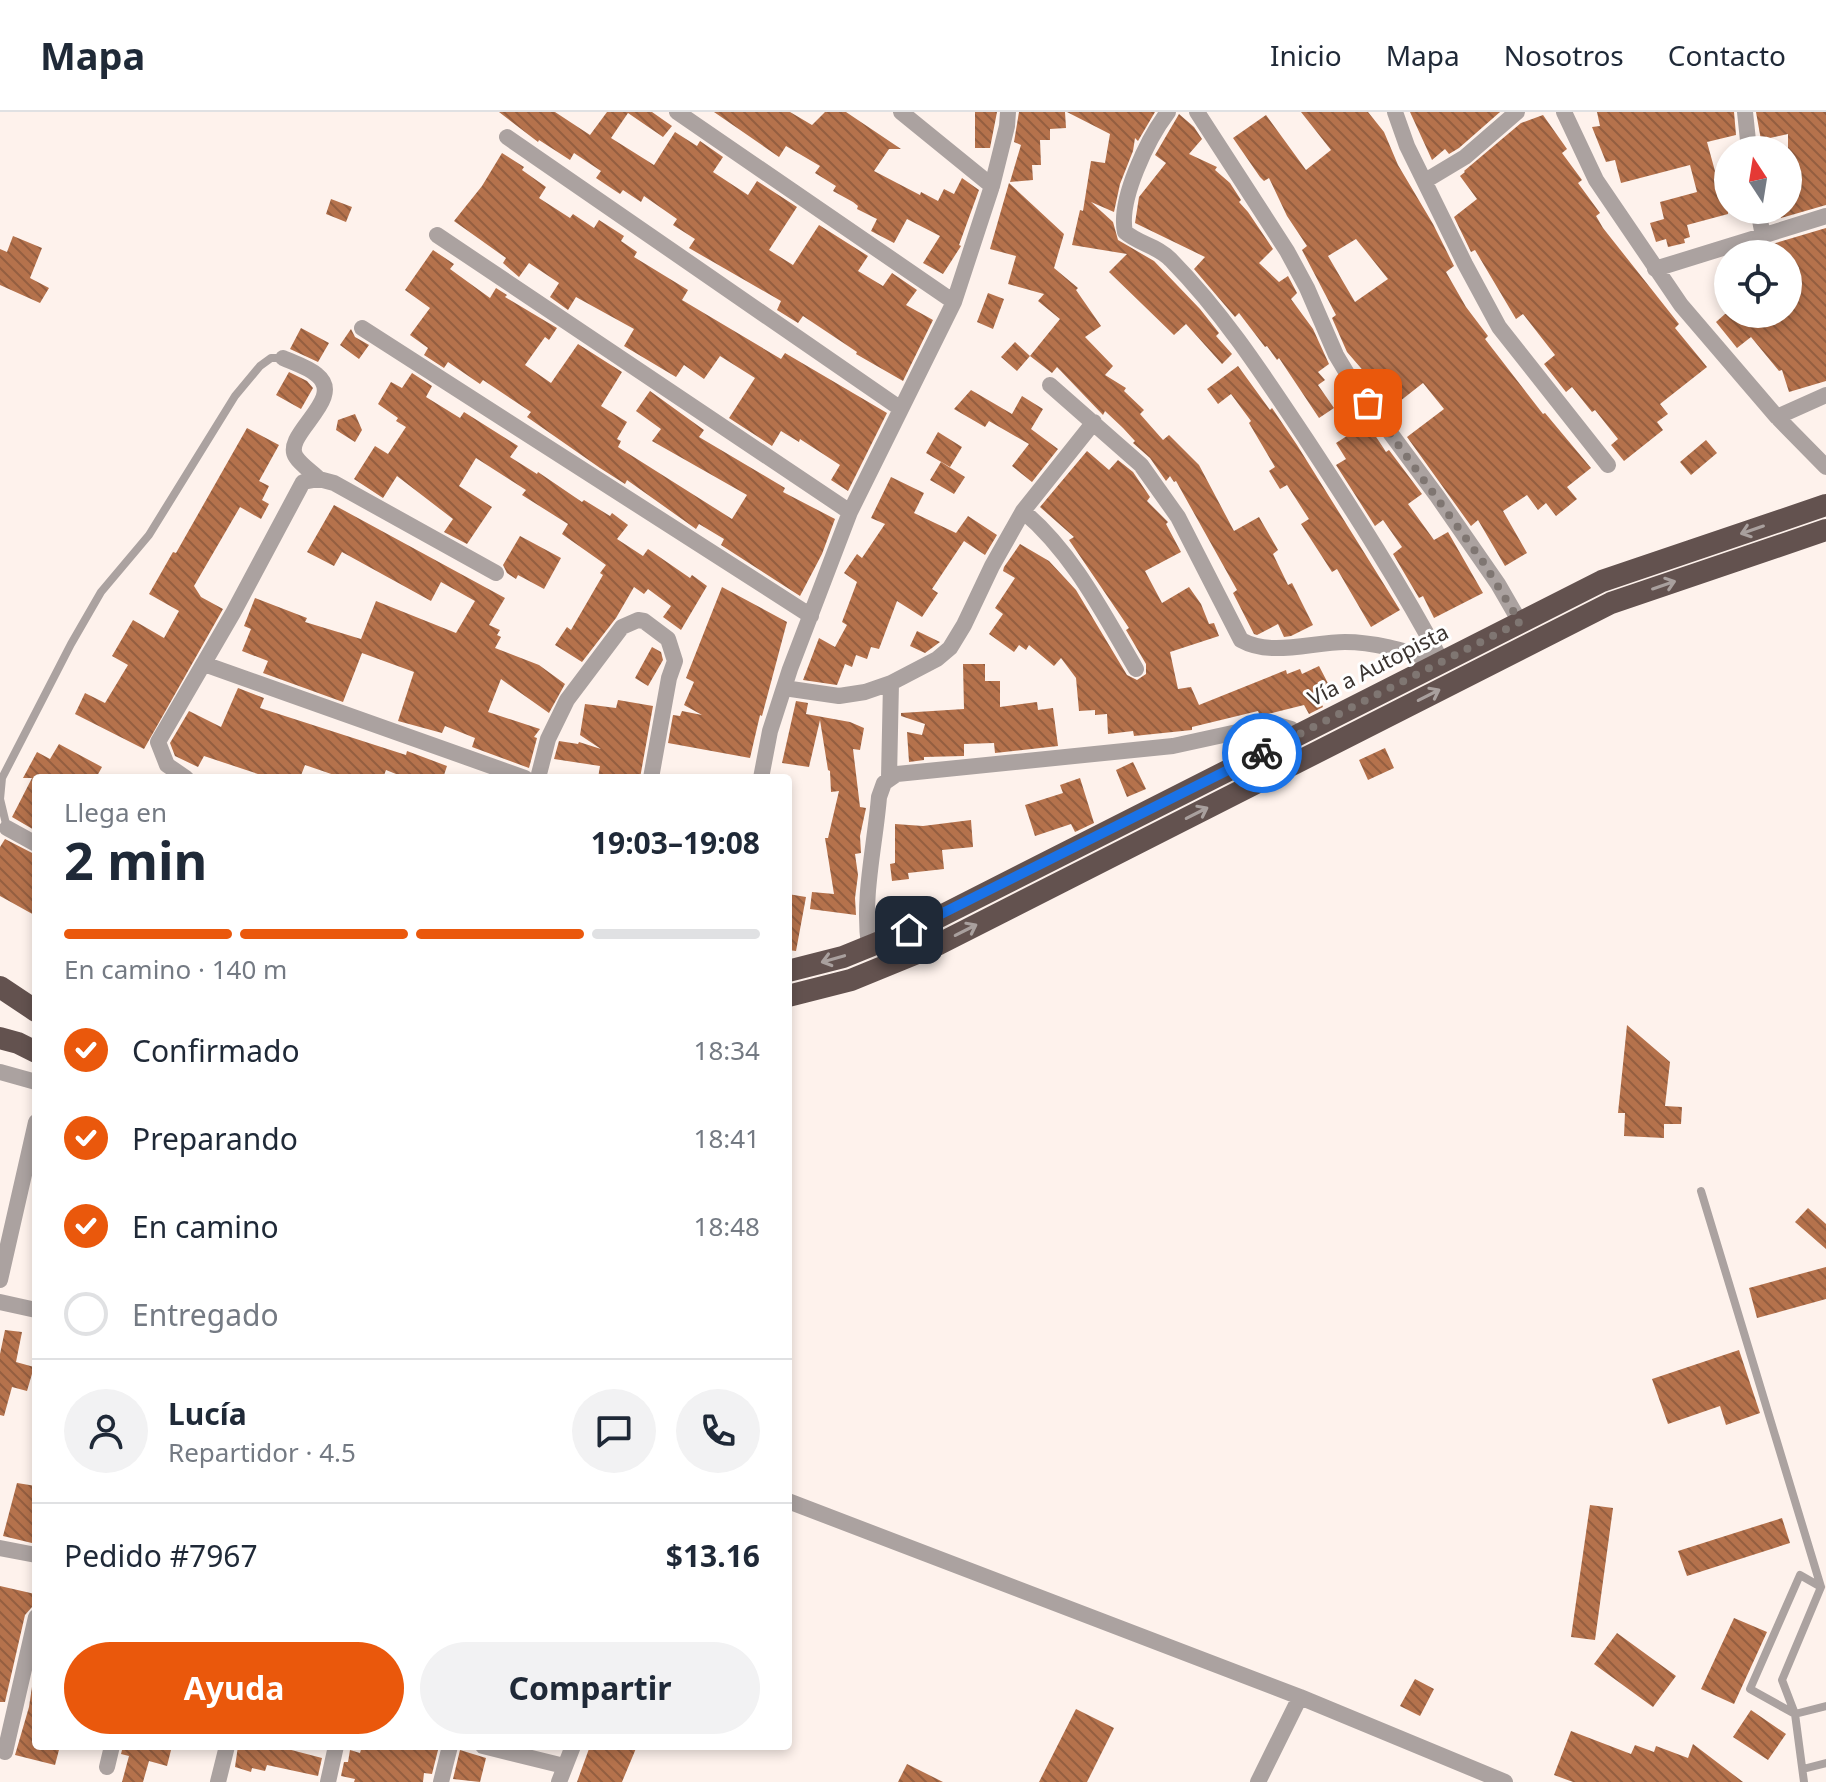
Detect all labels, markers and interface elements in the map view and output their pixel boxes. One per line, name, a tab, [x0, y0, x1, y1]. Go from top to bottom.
text: Mapa	[40, 29, 145, 81]
text: Inicio	[1270, 36, 1342, 74]
text: Mapa	[1386, 36, 1460, 74]
text: Nosotros	[1504, 36, 1624, 74]
text: Contacto	[1668, 36, 1786, 74]
north arrow	[1714, 136, 1802, 224]
map controls	[1714, 136, 1802, 328]
button: locate	[1714, 240, 1802, 328]
pin	[1334, 369, 1402, 437]
icon: bag	[1346, 381, 1390, 425]
one-way arrow	[1740, 523, 1765, 538]
one-way arrow	[1652, 577, 1676, 591]
street label: Vía a Autopista	[1302, 616, 1453, 712]
one-way arrow	[1417, 687, 1441, 703]
courier	[1222, 713, 1302, 793]
icon: bike	[1240, 731, 1284, 775]
text: Llega en	[64, 794, 167, 830]
one-way arrow	[1185, 804, 1209, 820]
text: 19:03–19:08	[591, 822, 760, 863]
text: 2 min	[64, 824, 207, 895]
pin	[875, 896, 943, 964]
icon: home	[887, 908, 931, 952]
one-way arrow	[953, 922, 977, 937]
text: En camino · 140 m	[64, 951, 287, 987]
one-way arrow	[821, 953, 846, 968]
icon: check	[64, 1028, 108, 1072]
text: Confirmado	[132, 1030, 300, 1071]
text: 18:34	[694, 1032, 760, 1068]
icon: check	[64, 1116, 108, 1160]
text: Preparando	[132, 1118, 298, 1159]
text: 18:41	[694, 1120, 760, 1156]
icon: check	[64, 1204, 108, 1248]
text: En camino	[132, 1206, 279, 1247]
text: 18:48	[694, 1208, 760, 1244]
text: Entregado	[132, 1294, 279, 1335]
button: person	[64, 1389, 148, 1473]
button: chat	[572, 1389, 656, 1473]
button: phone	[676, 1389, 760, 1473]
text: Lucía	[168, 1393, 247, 1434]
text: Repartidor · 4.5	[168, 1434, 356, 1470]
text: Pedido #7967	[64, 1535, 258, 1576]
text: $13.16	[666, 1535, 760, 1576]
button: Ayuda	[64, 1642, 404, 1734]
button: Compartir	[420, 1642, 760, 1734]

